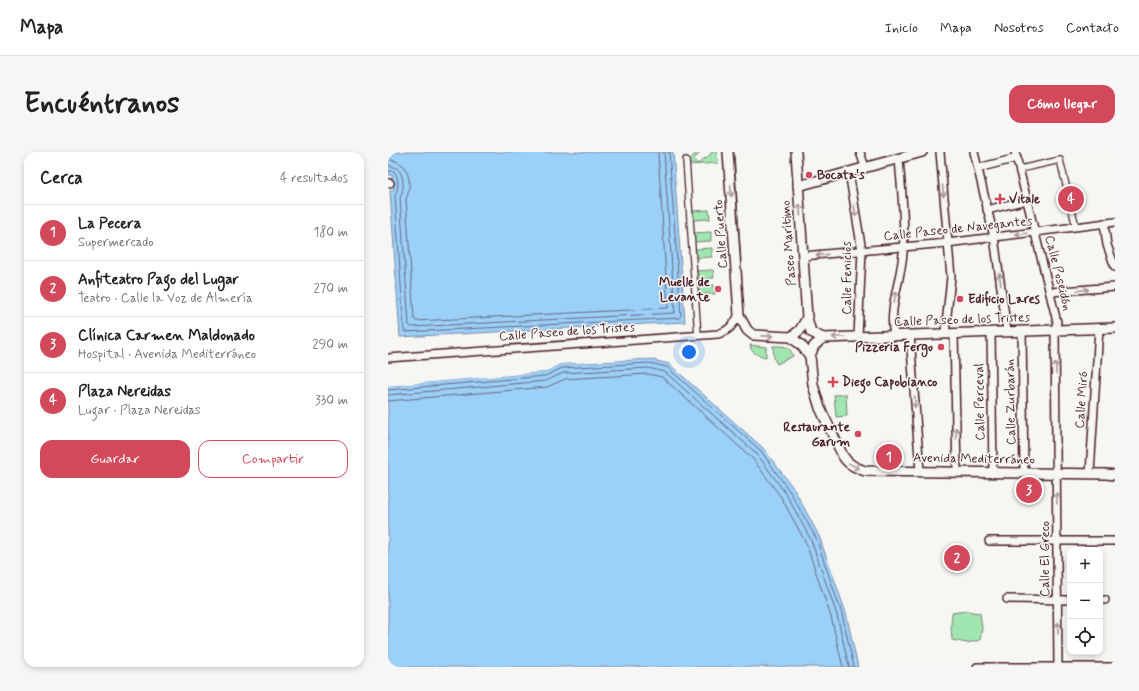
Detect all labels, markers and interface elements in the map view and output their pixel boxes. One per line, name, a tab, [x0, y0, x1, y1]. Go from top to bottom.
text: Mapa	[20, 15, 63, 40]
text: Inicio	[885, 19, 918, 37]
text: Mapa	[940, 19, 972, 37]
text: Nosotros	[994, 19, 1044, 37]
text: Contacto	[1066, 19, 1119, 37]
button: Cómo llegar	[1009, 85, 1115, 123]
text: Encuéntranos	[24, 86, 180, 123]
text: Cerca	[40, 167, 83, 189]
place label: Bocata's	[817, 167, 865, 184]
text: 4 resultados	[280, 170, 348, 187]
marker: Bocata's	[804, 170, 814, 180]
one-way arrow	[727, 184, 734, 197]
one-way arrow	[940, 184, 947, 197]
pin: 4	[1058, 184, 1084, 214]
place label: Vitale	[1009, 191, 1040, 208]
marker: Vitale	[994, 193, 1006, 205]
street label: Calle Puerto	[710, 199, 732, 269]
street label: Paseo Marítimo	[778, 199, 800, 286]
one-way arrow	[796, 204, 803, 217]
one-way arrow	[851, 204, 859, 217]
street label: Calle Paseo de Navegantes	[883, 213, 1033, 245]
text: La Pecera	[78, 214, 141, 234]
text: 1	[50, 224, 56, 241]
text: 180 m	[313, 224, 348, 241]
one-way arrow	[1015, 230, 1028, 238]
text: Supermercado	[78, 234, 154, 251]
street label: Calle Poseidón	[1040, 234, 1076, 312]
street label: Calle Fenicios	[839, 241, 856, 315]
one-way arrow	[816, 251, 829, 259]
text: Anfiteatro Pago del Lugar	[78, 270, 239, 290]
one-way arrow	[996, 273, 1003, 286]
place label: Muelle de Levante	[659, 274, 711, 306]
text: 2	[50, 280, 56, 297]
text: 270 m	[313, 280, 348, 297]
marker: Muelle de Levante	[713, 284, 723, 294]
one-way arrow	[1076, 286, 1089, 293]
text: Teatro · Calle la Voz de Almería	[78, 290, 253, 307]
one-way arrow	[891, 291, 899, 304]
place label: Edificio Lares	[968, 291, 1040, 308]
marker: Edificio Lares	[955, 294, 965, 304]
street label: Calle Paseo de los Tristes	[894, 309, 1031, 331]
street label: Calle Paseo de los Tristes	[498, 319, 636, 345]
text: Clínica Carmen Maldonado	[78, 326, 255, 346]
one-way arrow	[760, 332, 773, 340]
one-way arrow	[832, 334, 845, 341]
text: 3	[50, 336, 56, 353]
text: 290 m	[312, 336, 348, 353]
place label: Pizzeria Fergo	[855, 339, 933, 358]
your location	[679, 342, 699, 362]
marker: Pizzeria Fergo	[936, 342, 946, 352]
text: Hospital · Avenida Mediterráneo	[78, 346, 256, 363]
street label: Calle Zurbarán	[1002, 359, 1020, 445]
one-way arrow	[1052, 362, 1060, 375]
street label: Calle Perceval	[971, 363, 989, 441]
street label: Calle Miró	[1072, 370, 1093, 429]
place label: Diego Capobianco	[842, 374, 938, 394]
marker: Diego Capobianco	[827, 376, 839, 388]
text: Plaza Nereidas	[78, 382, 171, 402]
text: 4	[49, 392, 57, 409]
text: 330 m	[315, 392, 348, 409]
one-way arrow	[911, 395, 918, 408]
text: Lugar · Plaza Nereidas	[78, 402, 201, 419]
place label: Restaurante Garum	[783, 419, 851, 451]
one-way arrow	[952, 427, 960, 440]
marker: Restaurante Garum	[853, 429, 863, 439]
button: Guardar	[40, 440, 190, 478]
button: Compartir	[198, 440, 348, 478]
pin: 1	[876, 442, 902, 472]
street label: Avenida Mediterráneo	[913, 449, 1035, 469]
one-way arrow	[848, 462, 860, 470]
pin: 3	[1016, 475, 1042, 505]
one-way arrow	[1053, 492, 1061, 505]
street label: Calle El Greco	[1037, 521, 1054, 597]
pin: 2	[944, 543, 970, 573]
map controls	[1067, 547, 1103, 655]
button: +	[1067, 547, 1103, 583]
button: −	[1067, 583, 1103, 619]
button: locate	[1067, 619, 1103, 655]
one-way arrow	[1054, 622, 1062, 635]

